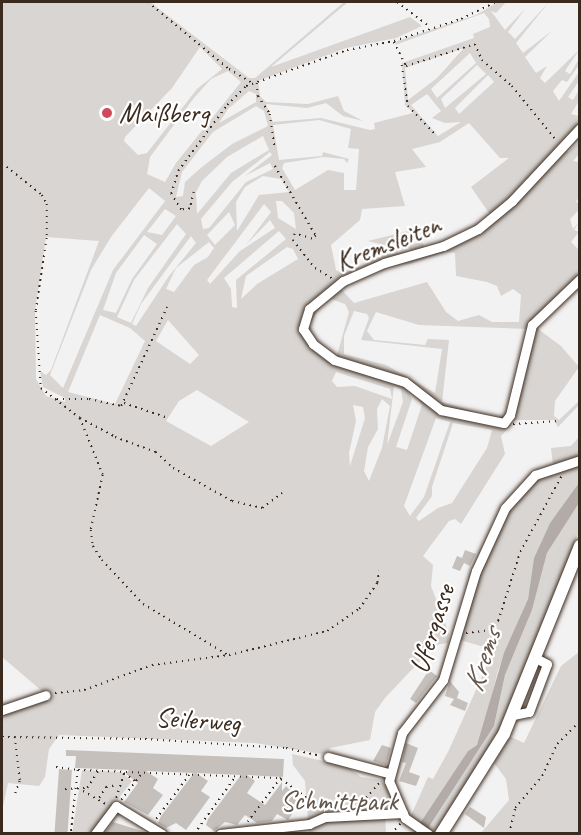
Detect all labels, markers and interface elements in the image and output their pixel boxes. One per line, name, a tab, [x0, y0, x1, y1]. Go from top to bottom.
place label: Maißberg	[119, 96, 209, 130]
marker: Maißberg	[100, 106, 114, 120]
street label: Kremsleiten	[331, 208, 445, 278]
street label: Ufergasse	[402, 581, 462, 677]
water label: Krems	[455, 624, 509, 696]
street label: Seilerweg	[155, 700, 241, 740]
park label: Schmittpark	[280, 784, 398, 818]

